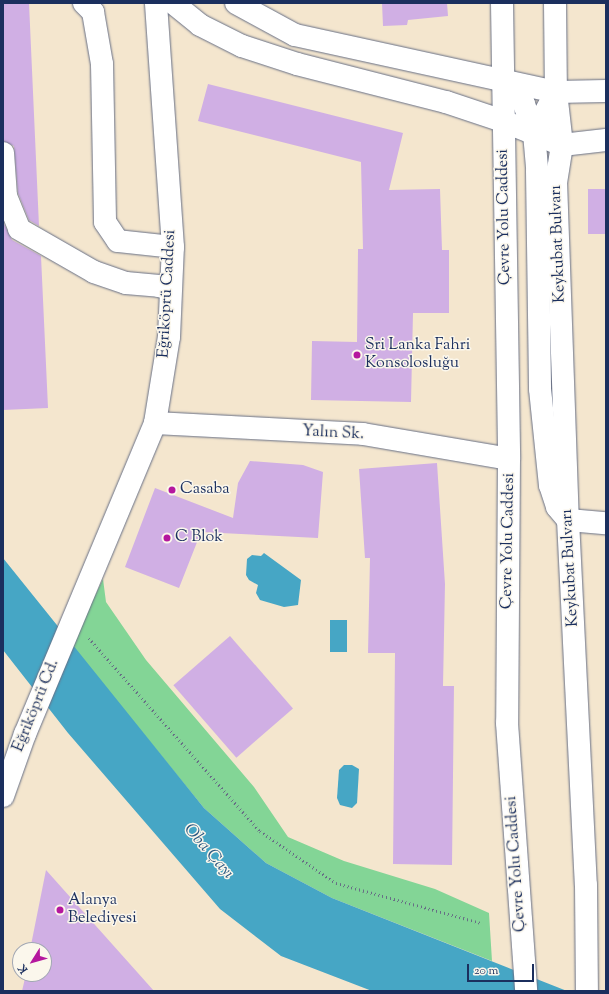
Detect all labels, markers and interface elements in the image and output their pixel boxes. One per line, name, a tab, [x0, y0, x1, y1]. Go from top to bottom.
street label: Çevre Yolu Caddesi	[494, 149, 516, 285]
street label: Keykubat Bulvarı	[547, 185, 571, 303]
street label: Eğriköprü Caddesi	[155, 229, 181, 359]
place label: Sri Lanka Fahri Konsolosluğu	[365, 336, 470, 374]
marker: Sri Lanka Fahri Konsolosluğu	[352, 350, 362, 360]
street label: Yalın Sk.	[302, 423, 364, 445]
street label: Çevre Yolu Caddesi	[498, 473, 520, 609]
place label: Casaba	[180, 480, 230, 500]
marker: Casaba	[167, 485, 177, 495]
street label: Keykubat Bulvarı	[558, 509, 584, 627]
place label: C Blok	[175, 528, 223, 548]
marker: C Blok	[162, 533, 172, 543]
street label: Eğriköprü Cd.	[10, 657, 64, 755]
street label: Çevre Yolu Caddesi	[503, 795, 531, 933]
water label: Oba Çayı	[178, 820, 238, 884]
place label: Alanya Belediyesi	[68, 891, 137, 929]
marker: Alanya Belediyesi	[55, 905, 65, 915]
north arrow	[12, 942, 52, 982]
scale bar	[469, 956, 536, 982]
text: K	[14, 961, 32, 977]
text: 20 m	[474, 962, 498, 980]

